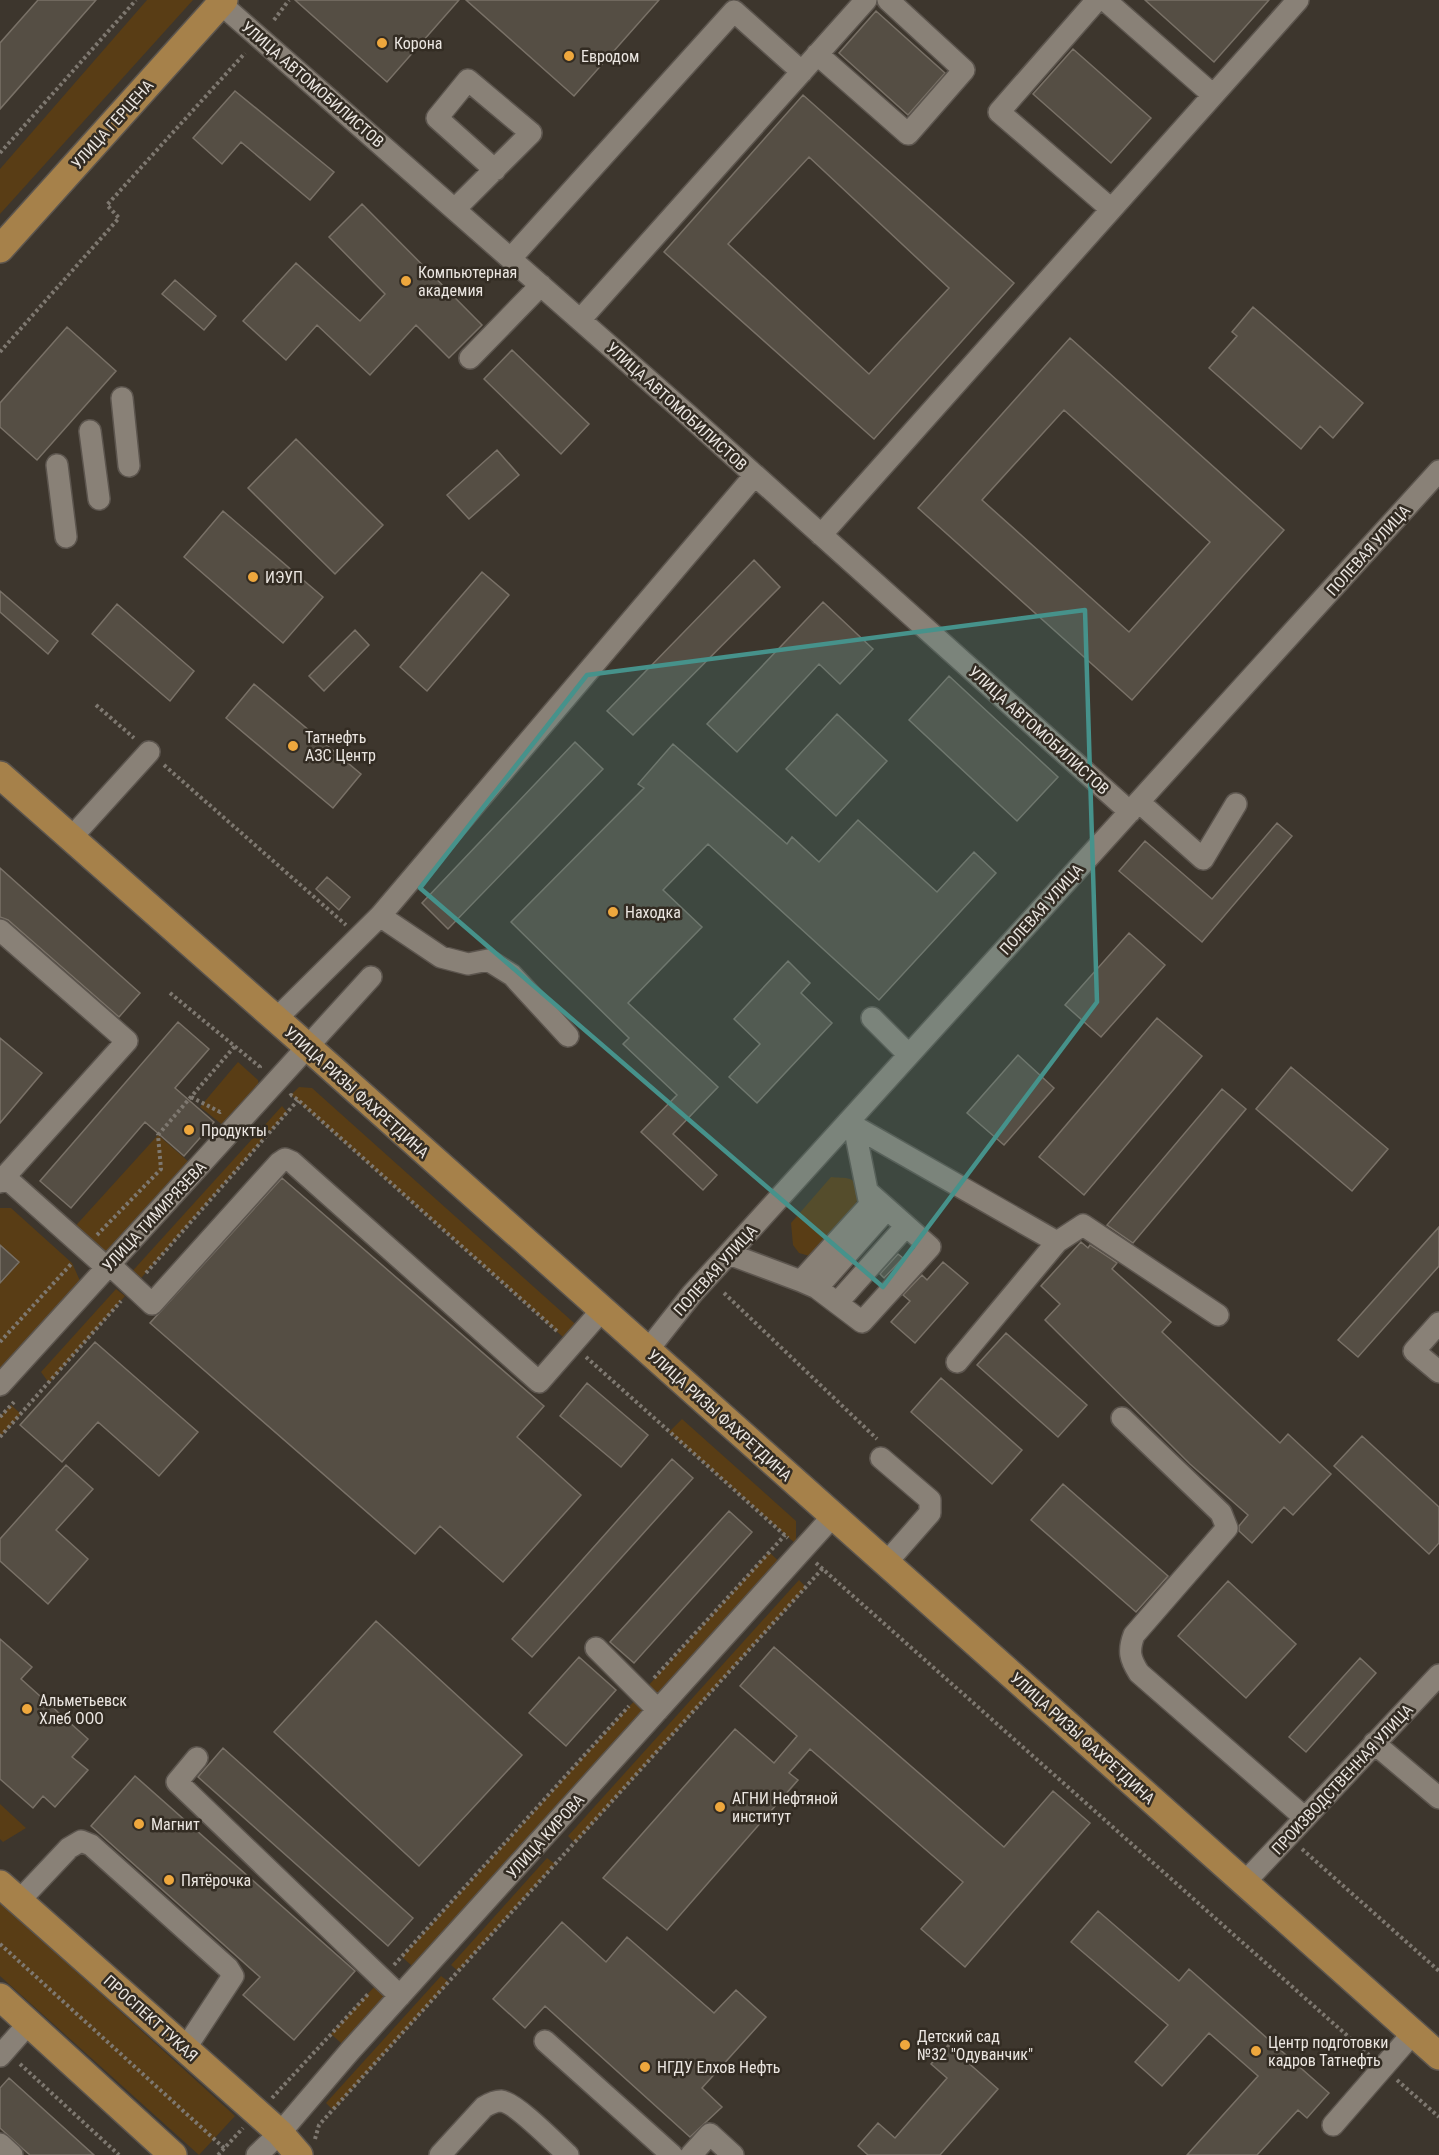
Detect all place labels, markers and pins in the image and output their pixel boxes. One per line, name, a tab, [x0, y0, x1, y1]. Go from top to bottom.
place label: Корона	[394, 34, 443, 53]
marker: Корона	[375, 36, 389, 50]
place label: Евродом	[581, 47, 639, 66]
marker: Евродом	[562, 49, 576, 63]
place label: Компьютерная академия	[418, 263, 517, 300]
marker: Компьютерная академия	[399, 274, 413, 288]
place label: ИЭУП	[265, 568, 303, 587]
marker: ИЭУП	[246, 570, 260, 584]
place label: Татнефть АЗС Центр	[305, 728, 376, 765]
marker: Татнефть АЗС Центр	[286, 739, 300, 753]
place label: Находка	[625, 903, 681, 922]
marker: Находка	[606, 905, 620, 919]
place label: Продукты	[201, 1121, 267, 1140]
marker: Продукты	[182, 1123, 196, 1137]
place label: Альметьевск Хлеб ООО	[39, 1691, 127, 1728]
marker: Альметьевск Хлеб ООО	[20, 1702, 34, 1716]
place label: АГНИ Нефтяной институт	[732, 1789, 838, 1826]
marker: АГНИ Нефтяной институт	[713, 1800, 727, 1814]
place label: Магнит	[151, 1815, 200, 1834]
marker: Магнит	[132, 1817, 146, 1831]
place label: Пятёрочка	[181, 1871, 251, 1890]
marker: Пятёрочка	[162, 1873, 176, 1887]
place label: Детский сад №32 "Одуванчик"	[917, 2027, 1033, 2064]
place label: Центр подготовки кадров Татнефть	[1268, 2033, 1388, 2070]
marker: Детский сад №32 "Одуванчик"	[898, 2038, 912, 2052]
marker: Центр подготовки кадров Татнефть	[1249, 2044, 1263, 2058]
place label: НГДУ Елхов Нефть	[657, 2058, 780, 2077]
marker: НГДУ Елхов Нефть	[638, 2060, 652, 2074]

